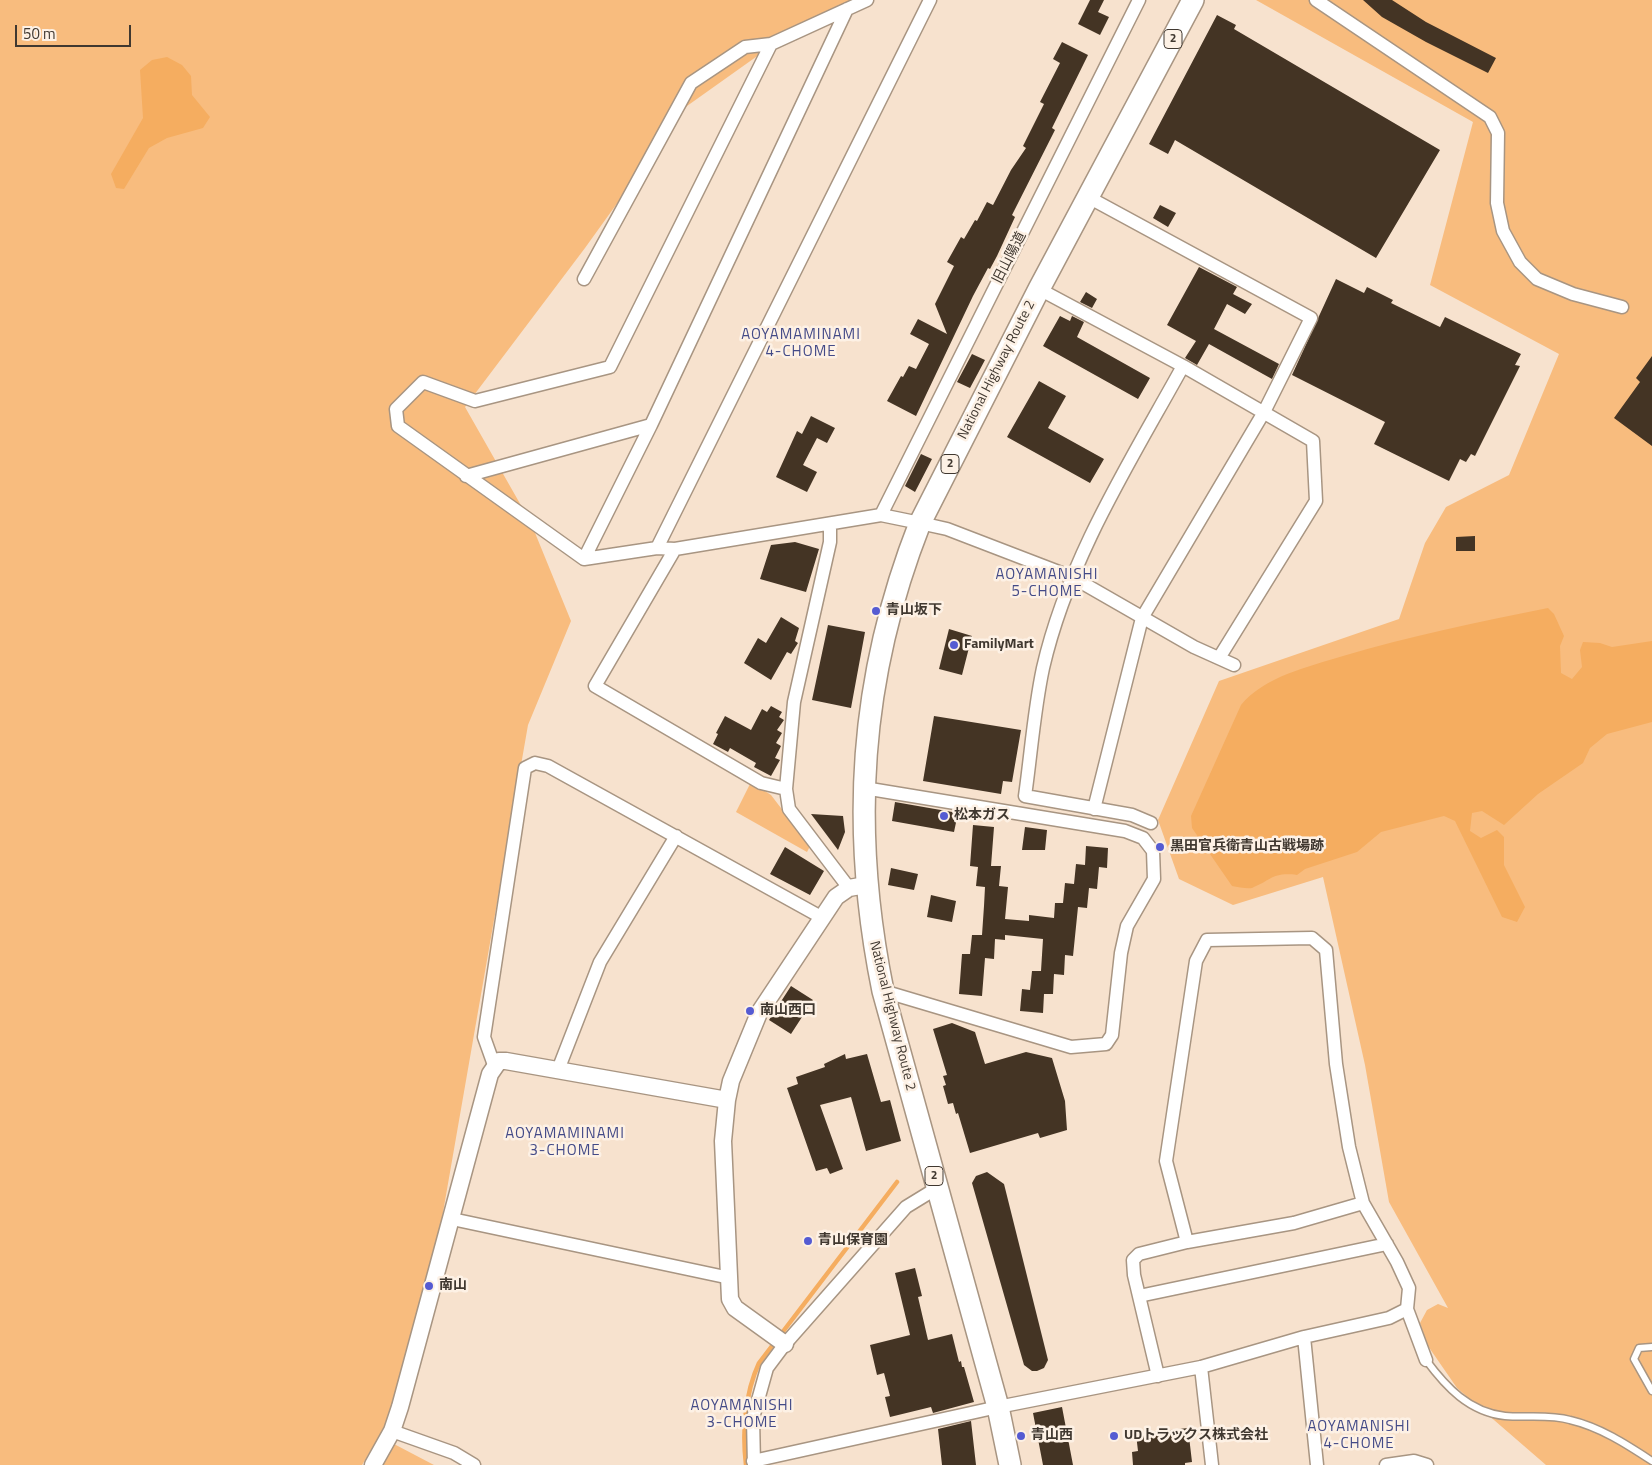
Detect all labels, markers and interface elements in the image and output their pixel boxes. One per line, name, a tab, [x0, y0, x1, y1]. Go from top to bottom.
scale bar	[18, 15, 134, 47]
text: 50 m	[23, 22, 56, 45]
road number: 2	[1164, 30, 1182, 48]
street label: 旧山陽道	[990, 229, 1030, 287]
street label: National Highway Route 2	[955, 298, 1039, 442]
district label: AOYAMAMINAMI 4-CHOME	[740, 326, 862, 361]
road number: 2	[941, 454, 959, 474]
district label: AOYAMANISHI 5-CHOME	[994, 566, 1100, 601]
place label: 青山坂下	[886, 603, 942, 619]
marker: 青山坂下	[870, 605, 882, 617]
place label: FamilyMart	[964, 637, 1034, 653]
marker: FamilyMart	[948, 639, 960, 651]
place label: 松本ガス	[954, 808, 1010, 824]
marker: 松本ガス	[938, 810, 950, 822]
place label: 黒田官兵衛青山古戦場跡	[1170, 839, 1324, 855]
marker: 黒田官兵衛青山古戦場跡	[1154, 841, 1166, 853]
street label: National Highway Route 2	[865, 940, 919, 1092]
place label: 南山西口	[760, 1003, 816, 1019]
marker: 南山西口	[744, 1005, 756, 1017]
district label: AOYAMAMINAMI 3-CHOME	[504, 1125, 626, 1160]
road number: 2	[925, 1166, 943, 1186]
place label: 青山保育園	[818, 1233, 888, 1249]
marker: 青山保育園	[802, 1235, 814, 1247]
place label: 南山	[439, 1278, 467, 1294]
marker: 南山	[423, 1280, 435, 1292]
district label: AOYAMANISHI 3-CHOME	[689, 1397, 795, 1432]
district label: AOYAMANISHI 4-CHOME	[1306, 1418, 1412, 1453]
place label: 青山西	[1031, 1428, 1073, 1444]
place label: UDトラックス株式会社	[1124, 1428, 1268, 1444]
marker: 青山西	[1015, 1430, 1027, 1442]
marker: UDトラックス株式会社	[1108, 1430, 1120, 1442]

